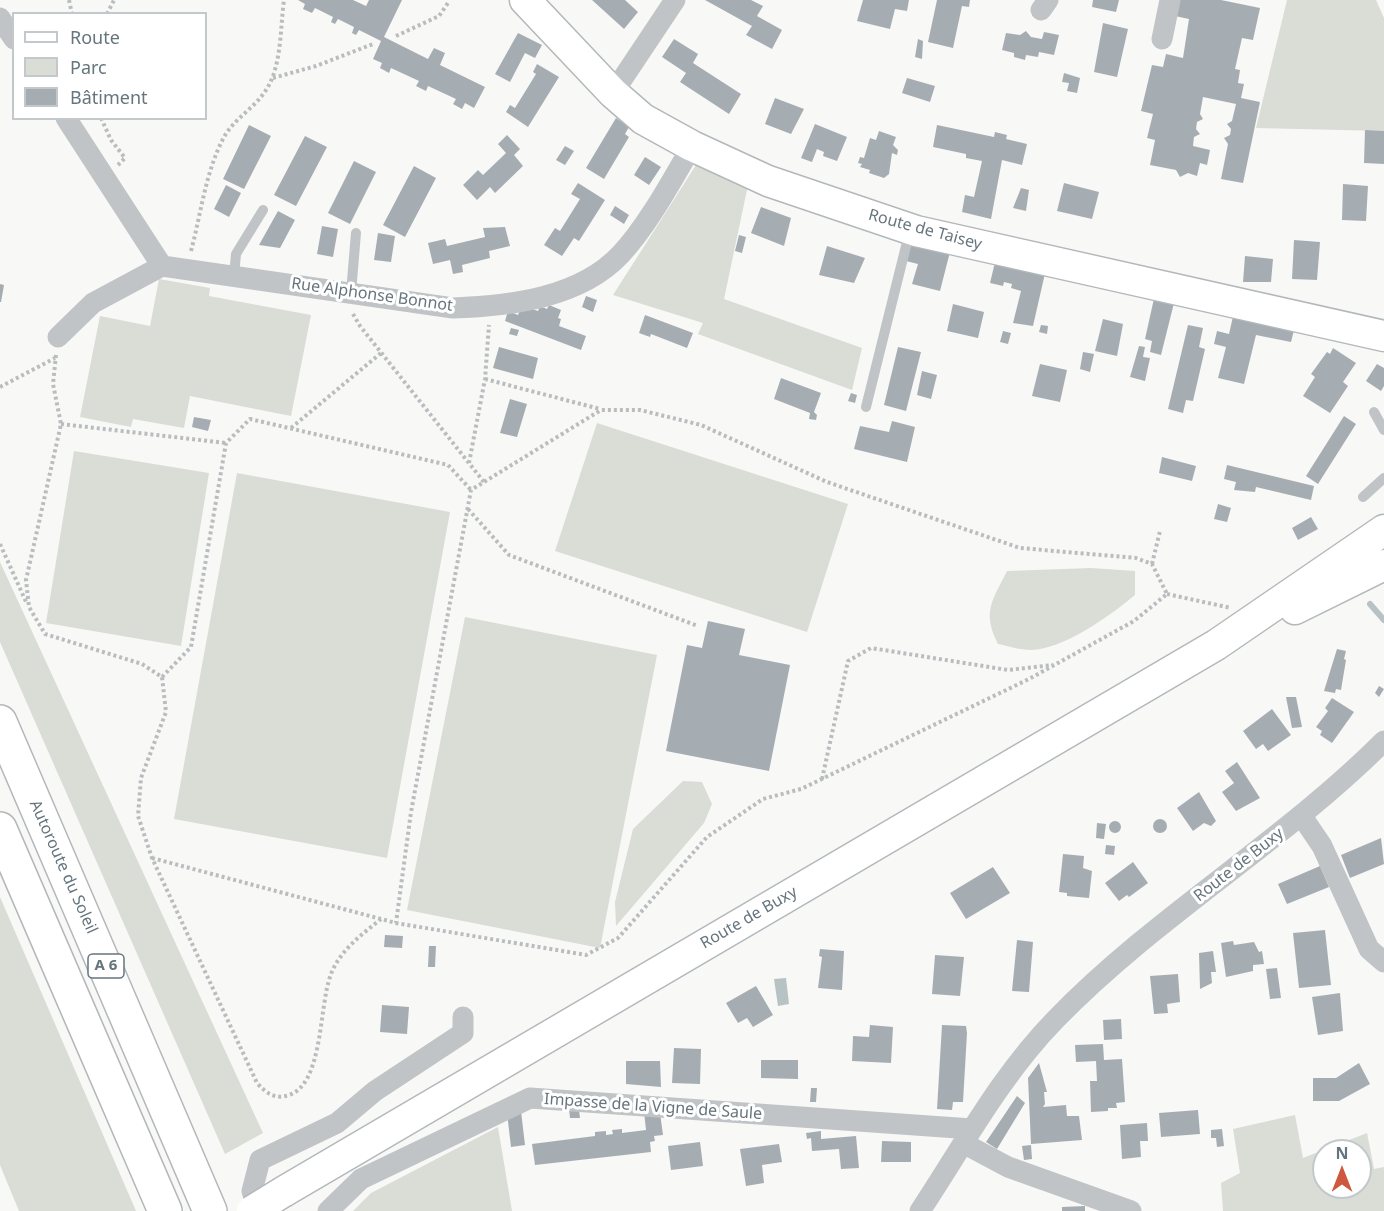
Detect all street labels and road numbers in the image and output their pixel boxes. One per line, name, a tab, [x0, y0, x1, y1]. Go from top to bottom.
street label: Route de Taisey	[866, 206, 984, 254]
street label: Rue Alphonse Bonnot	[290, 274, 454, 316]
street label: Autoroute du Soleil	[25, 797, 101, 937]
street label: Route de Buxy	[1190, 824, 1288, 906]
street label: Route de Buxy	[697, 883, 801, 953]
road number: A 6	[88, 954, 124, 978]
street label: Impasse de la Vigne de Saule	[543, 1090, 763, 1124]

